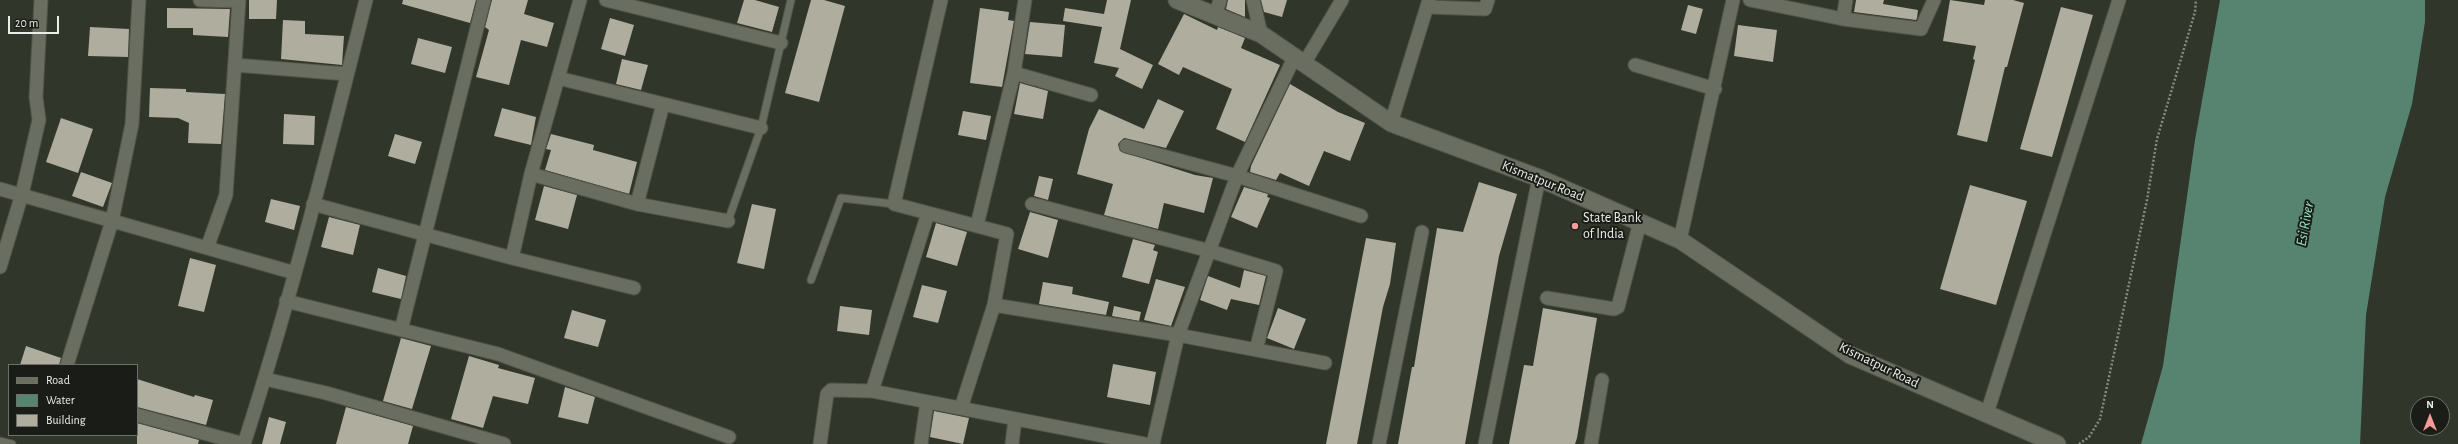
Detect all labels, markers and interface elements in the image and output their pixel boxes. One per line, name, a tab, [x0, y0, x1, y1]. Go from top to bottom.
scale bar	[10, 8, 61, 34]
text: 20 m	[15, 17, 38, 29]
street label: Kismatpur Road	[1499, 157, 1587, 205]
water label: Esi River	[2292, 200, 2318, 248]
place label: State Bank of India	[1583, 210, 1641, 242]
marker: State Bank of India	[1570, 221, 1580, 231]
street label: Kismatpur Road	[1836, 338, 1922, 392]
legend	[8, 364, 138, 436]
text: Road	[46, 374, 70, 386]
text: Water	[46, 394, 75, 406]
north arrow	[2410, 396, 2450, 436]
text: N	[2426, 399, 2434, 410]
text: Building	[46, 414, 86, 426]

